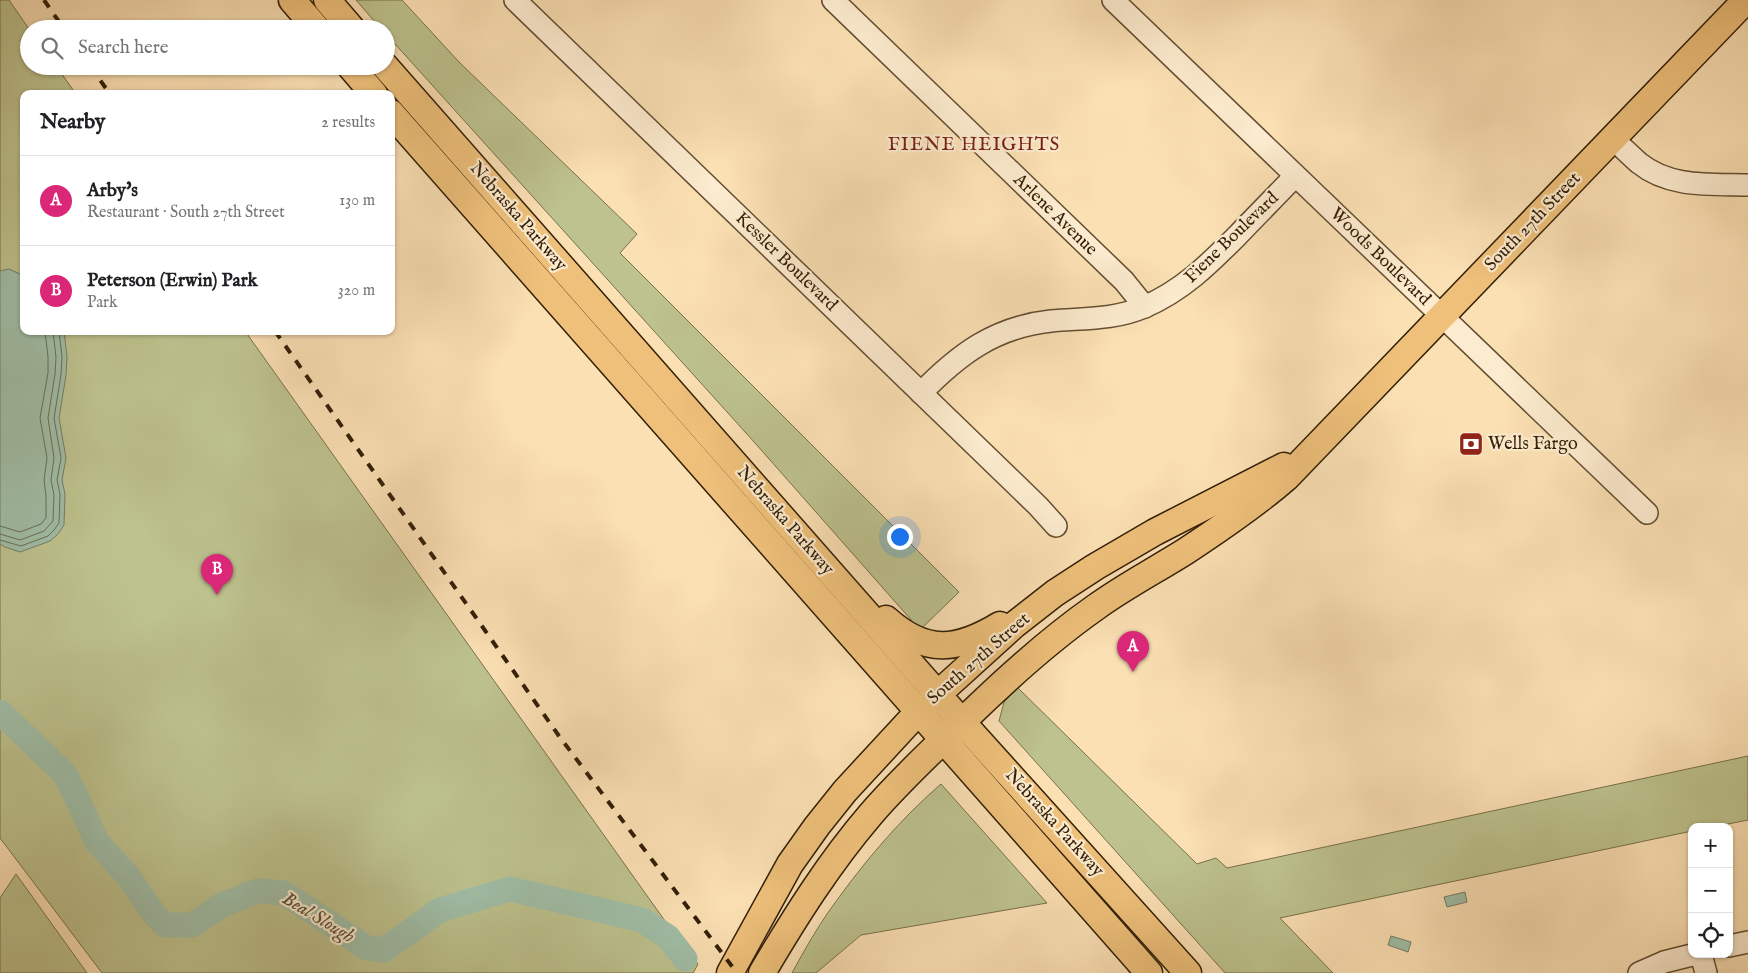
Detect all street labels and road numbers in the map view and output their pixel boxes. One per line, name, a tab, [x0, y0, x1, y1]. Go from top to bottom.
street label: Nebraska Parkway	[464, 158, 572, 276]
street label: Arlene Avenue	[1007, 168, 1102, 261]
street label: South 27th Street	[1480, 168, 1586, 276]
street label: Fiene Boulevard	[1180, 187, 1284, 289]
street label: Woods Boulevard	[1325, 203, 1436, 311]
street label: Kessler Boulevard	[730, 207, 842, 317]
street label: Nebraska Parkway	[731, 462, 839, 580]
street label: South 27th Street	[923, 608, 1035, 710]
street label: Nebraska Parkway	[999, 764, 1109, 882]

